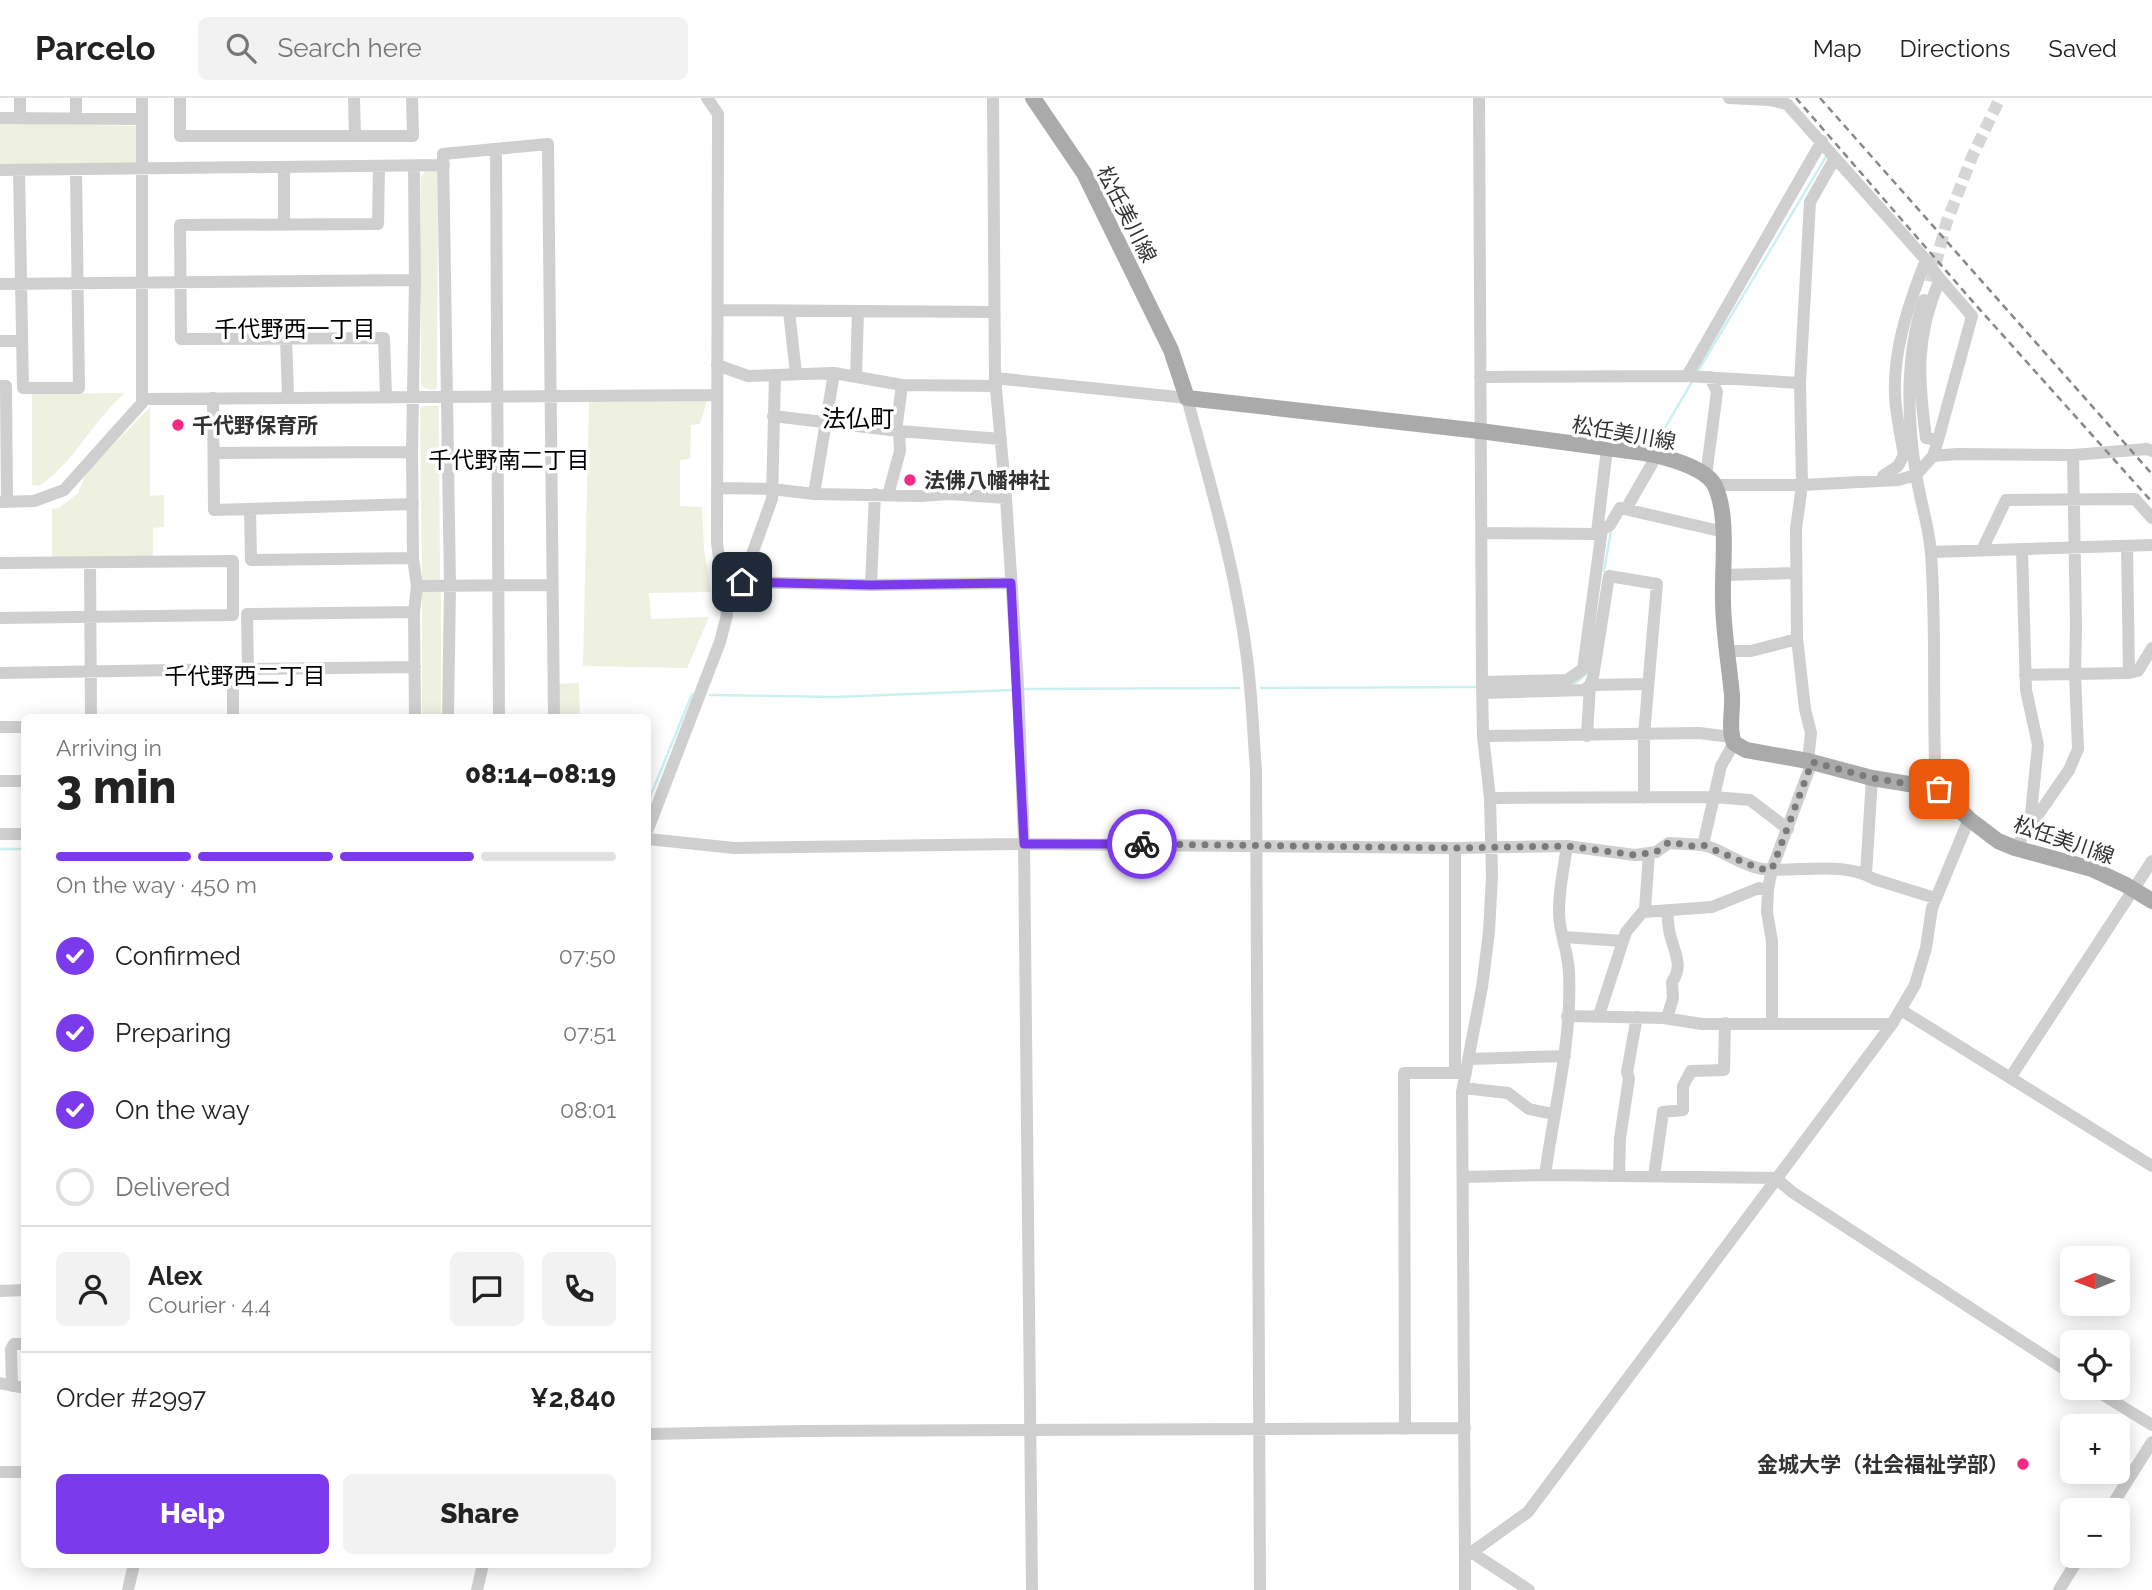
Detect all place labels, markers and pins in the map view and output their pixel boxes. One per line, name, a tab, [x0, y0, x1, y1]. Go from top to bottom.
place label: 千代野保育所	[192, 413, 318, 438]
marker: 千代野保育所	[170, 417, 186, 433]
place label: 法佛八幡神社	[924, 468, 1050, 493]
marker: 法佛八幡神社	[902, 472, 918, 488]
pin	[712, 552, 772, 612]
pin	[1909, 759, 1969, 819]
place label: 金城大学（社会福祉学部）	[1757, 1452, 2009, 1477]
marker: 金城大学（社会福祉学部）	[2015, 1456, 2031, 1472]

